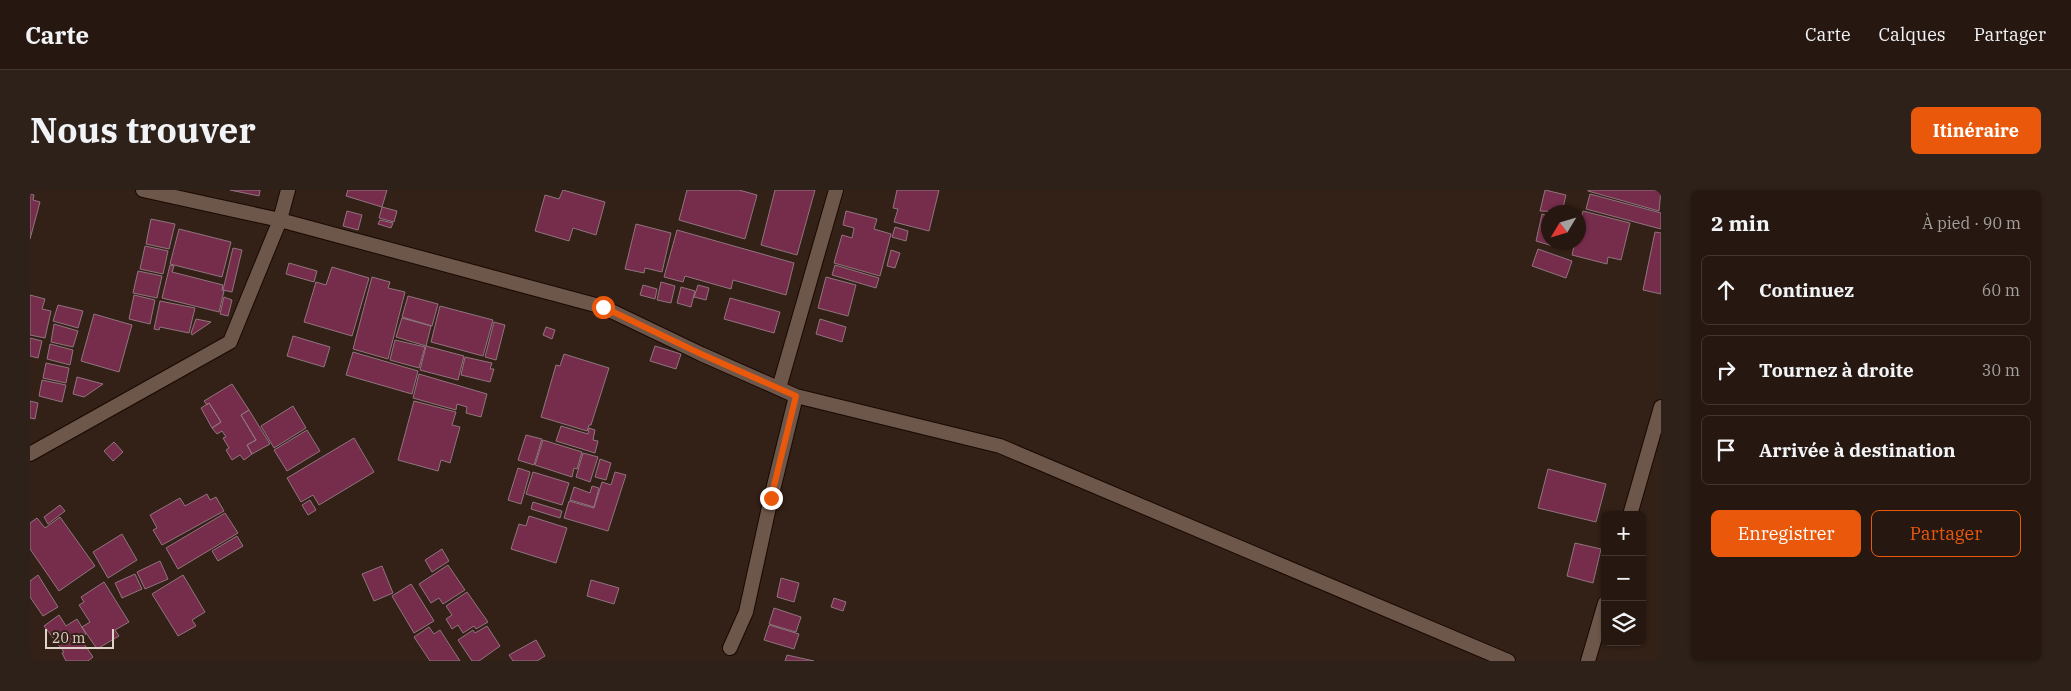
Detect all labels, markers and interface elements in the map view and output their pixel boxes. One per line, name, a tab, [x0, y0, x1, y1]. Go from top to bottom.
text: Carte	[25, 19, 89, 51]
text: Carte	[1805, 23, 1851, 46]
text: Calques	[1879, 23, 1946, 46]
text: Partager	[1974, 23, 2046, 46]
text: Nous trouver	[30, 107, 256, 153]
button: Itinéraire	[1911, 107, 2041, 154]
north arrow	[1541, 205, 1586, 250]
text: 2 min	[1711, 209, 1770, 237]
text: À pied · 90 m	[1922, 213, 2021, 233]
icon: ahead	[1712, 276, 1740, 304]
text: Continuez	[1759, 278, 1854, 302]
text: 60 m	[1982, 280, 2020, 300]
route start	[592, 296, 615, 319]
icon: right	[1712, 356, 1740, 384]
text: Tournez à droite	[1759, 358, 1914, 382]
text: 30 m	[1982, 360, 2020, 380]
icon: arrive	[1712, 436, 1740, 464]
text: Arrivée à destination	[1759, 438, 1956, 462]
route end	[760, 487, 783, 510]
button: Enregistrer	[1711, 510, 1861, 557]
button: Partager	[1871, 510, 2021, 557]
map controls	[1601, 511, 1646, 646]
button: +	[1601, 511, 1646, 556]
button: −	[1601, 556, 1646, 601]
button: layers	[1601, 601, 1646, 646]
scale bar	[45, 626, 114, 649]
text: 20 m	[52, 629, 85, 647]

